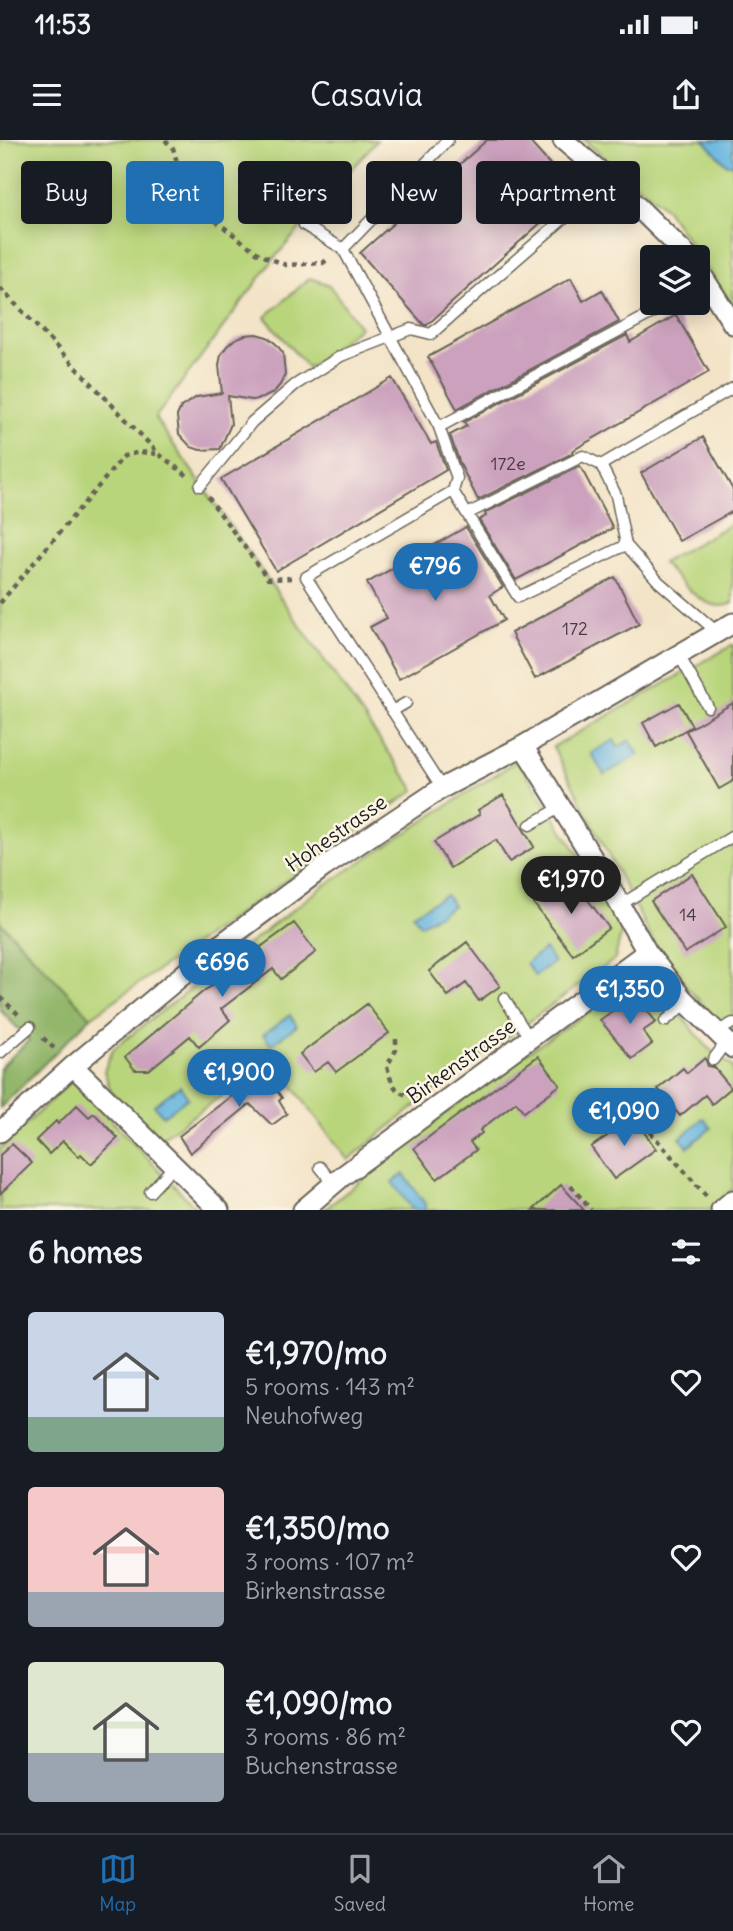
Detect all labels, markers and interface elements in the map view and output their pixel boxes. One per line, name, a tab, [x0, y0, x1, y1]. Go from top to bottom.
text: 11:53	[35, 8, 91, 41]
text: Casavia	[310, 74, 423, 115]
icon: menu	[28, 76, 66, 114]
icon: share	[667, 76, 705, 114]
chip: Buy	[21, 161, 112, 224]
chip: Rent	[126, 161, 224, 224]
chip: Filters	[238, 161, 352, 224]
chip: New	[366, 161, 462, 224]
chip: Apartment	[476, 161, 640, 224]
map controls	[640, 245, 710, 315]
button: layers	[640, 245, 710, 315]
house number: 172e	[490, 452, 526, 475]
pin: €796	[394, 544, 476, 603]
text: €796	[409, 551, 461, 580]
house number: 172	[562, 617, 588, 640]
street label: Hohestrasse	[280, 788, 392, 878]
pin: €1,970	[514, 856, 628, 916]
text: €1,970	[537, 864, 605, 893]
house number: 14	[679, 903, 697, 926]
pin: €696	[181, 940, 263, 999]
text: €696	[195, 947, 249, 976]
pin: €1,350	[573, 966, 687, 1026]
text: €1,350	[595, 974, 665, 1003]
street label: Birkenstrasse	[401, 1012, 521, 1110]
pin: €1,900	[182, 1049, 296, 1109]
text: €1,900	[203, 1057, 275, 1086]
pin: €1,090	[567, 1088, 681, 1148]
text: €1,090	[588, 1096, 660, 1125]
text: 6 homes	[28, 1233, 143, 1271]
icon: filters	[667, 1233, 705, 1271]
text: €1,970/mo	[245, 1334, 387, 1372]
icon: home	[84, 1340, 168, 1424]
icon: heart	[667, 1363, 705, 1401]
text: 5 rooms · 143 m²	[245, 1372, 415, 1401]
text: Neuhofweg	[245, 1401, 363, 1430]
text: €1,350/mo	[245, 1509, 390, 1547]
icon: home	[84, 1515, 168, 1599]
icon: heart	[667, 1538, 705, 1576]
text: 3 rooms · 107 m²	[245, 1547, 415, 1576]
text: Birkenstrasse	[245, 1576, 386, 1605]
text: €1,090/mo	[245, 1684, 392, 1722]
icon: home	[84, 1690, 168, 1774]
icon: heart	[667, 1713, 705, 1751]
text: 3 rooms · 86 m²	[245, 1722, 406, 1751]
text: Buchenstrasse	[245, 1751, 398, 1780]
tab: Map	[99, 1850, 137, 1916]
tab: Saved	[334, 1850, 386, 1916]
tab: Home	[583, 1850, 634, 1916]

